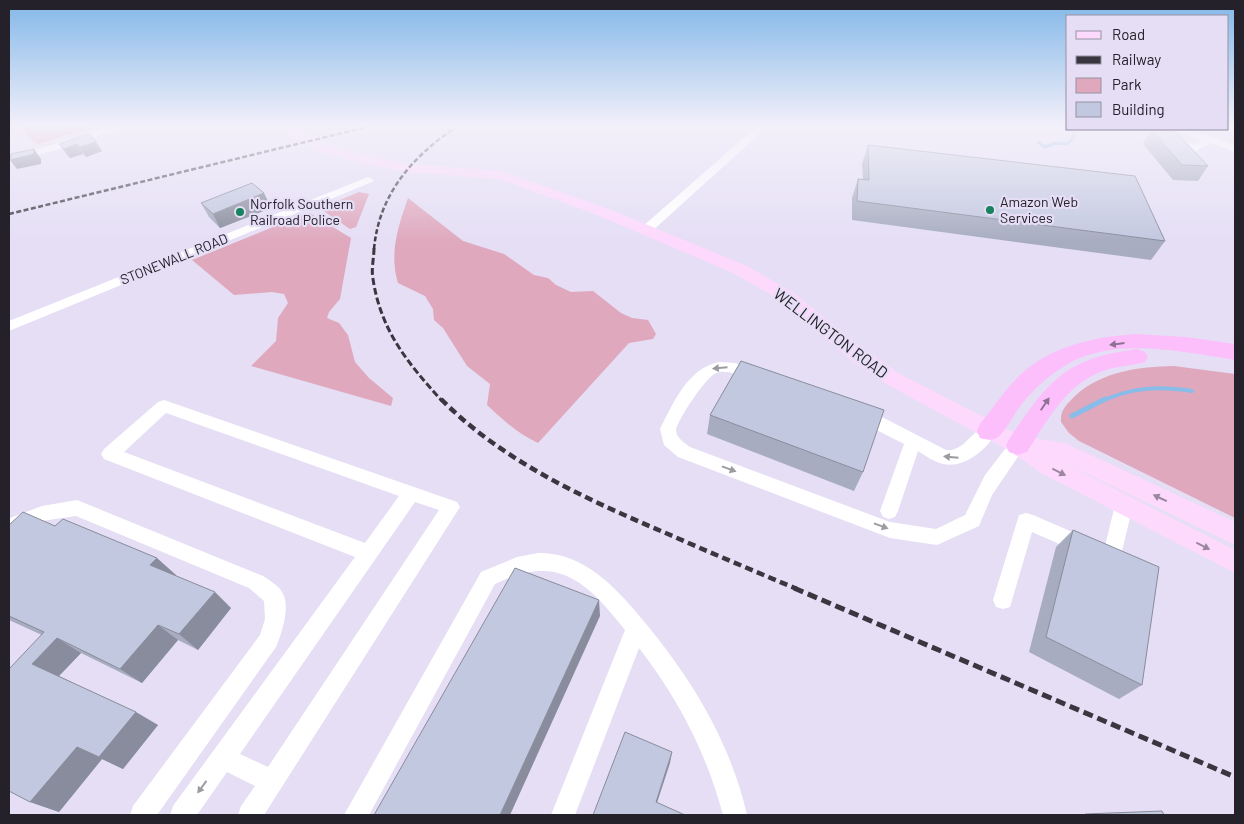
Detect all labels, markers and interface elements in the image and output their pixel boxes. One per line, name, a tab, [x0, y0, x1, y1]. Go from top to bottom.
legend	[1066, 15, 1229, 130]
text: Road	[1112, 25, 1145, 43]
text: Railway	[1112, 50, 1161, 68]
text: Park	[1112, 75, 1142, 93]
text: Building	[1112, 100, 1165, 118]
place label: Amazon Web Services	[1000, 193, 1078, 226]
place label: Norfolk Southern Railroad Police	[250, 195, 353, 228]
marker: Amazon Web Services	[984, 204, 996, 216]
marker: Norfolk Southern Railroad Police	[234, 206, 246, 218]
street label: STONEWALL ROAD	[118, 229, 230, 288]
street label: WELLINGTON ROAD	[771, 284, 892, 382]
one-way arrow	[1109, 340, 1125, 348]
one-way arrow	[711, 364, 727, 372]
one-way arrow	[1040, 398, 1050, 411]
one-way arrow	[942, 453, 958, 461]
one-way arrow	[722, 466, 736, 474]
one-way arrow	[1051, 468, 1066, 476]
one-way arrow	[1153, 494, 1167, 502]
one-way arrow	[874, 523, 889, 530]
one-way arrow	[1196, 542, 1210, 550]
one-way arrow	[197, 780, 208, 793]

